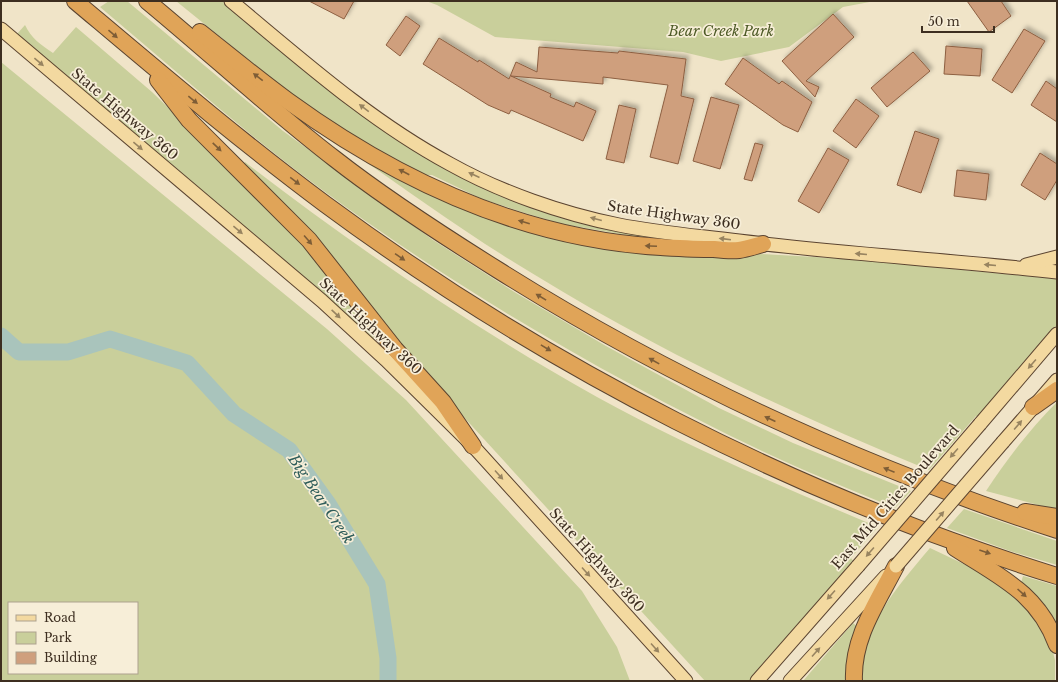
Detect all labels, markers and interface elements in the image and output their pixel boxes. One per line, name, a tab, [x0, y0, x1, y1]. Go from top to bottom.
scale bar	[922, 8, 994, 34]
text: 50 m	[928, 14, 960, 29]
park label: Bear Creek Park	[667, 22, 774, 40]
one-way arrow	[108, 29, 118, 39]
one-way arrow	[34, 57, 45, 66]
street label: State Highway 360	[68, 64, 182, 164]
one-way arrow	[253, 73, 264, 82]
one-way arrow	[187, 95, 198, 104]
one-way arrow	[358, 103, 369, 112]
one-way arrow	[133, 141, 144, 150]
one-way arrow	[212, 142, 222, 152]
one-way arrow	[398, 169, 410, 176]
one-way arrow	[468, 172, 480, 178]
one-way arrow	[289, 176, 300, 185]
street label: State Highway 360	[606, 197, 742, 233]
one-way arrow	[590, 216, 603, 222]
one-way arrow	[517, 219, 529, 225]
one-way arrow	[232, 225, 243, 234]
one-way arrow	[304, 234, 313, 245]
one-way arrow	[719, 236, 731, 243]
one-way arrow	[644, 243, 657, 249]
one-way arrow	[855, 251, 867, 258]
one-way arrow	[395, 253, 405, 261]
one-way arrow	[984, 262, 996, 268]
street label: State Highway 360	[316, 274, 426, 378]
one-way arrow	[535, 293, 547, 300]
one-way arrow	[332, 309, 341, 318]
one-way arrow	[540, 345, 552, 352]
one-way arrow	[648, 357, 660, 364]
one-way arrow	[1027, 358, 1036, 369]
one-way arrow	[765, 416, 776, 422]
one-way arrow	[1014, 419, 1023, 430]
street label: East Mid Cities Boulevard	[827, 421, 963, 573]
one-way arrow	[950, 448, 959, 459]
water label: Big Bear Creek	[284, 449, 358, 547]
one-way arrow	[883, 467, 895, 473]
one-way arrow	[494, 470, 504, 480]
street label: State Highway 360	[545, 504, 649, 616]
one-way arrow	[935, 510, 944, 521]
one-way arrow	[865, 547, 874, 557]
one-way arrow	[979, 549, 991, 555]
one-way arrow	[582, 566, 591, 577]
one-way arrow	[1017, 588, 1027, 598]
one-way arrow	[827, 590, 836, 600]
legend	[8, 602, 138, 674]
text: Road	[44, 610, 76, 625]
text: Park	[44, 630, 72, 645]
one-way arrow	[650, 643, 659, 652]
one-way arrow	[812, 647, 821, 657]
text: Building	[44, 650, 98, 665]

